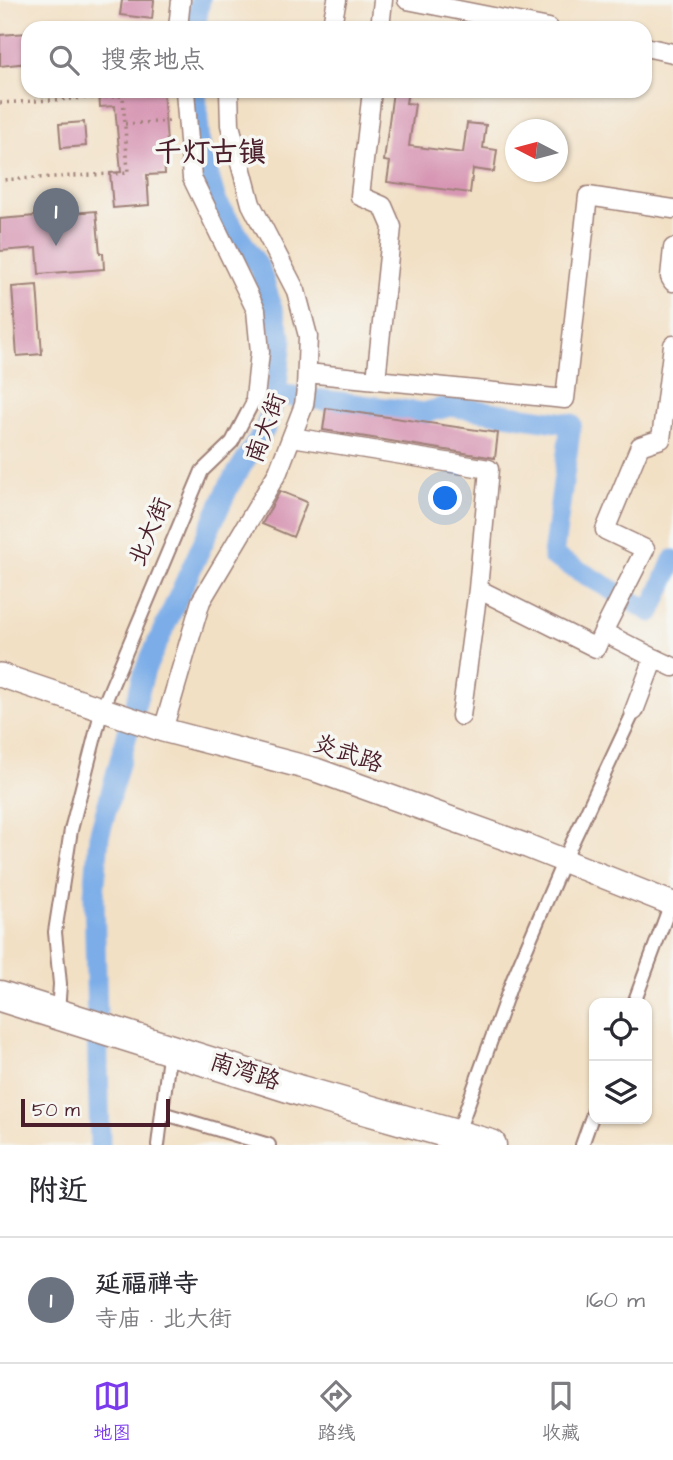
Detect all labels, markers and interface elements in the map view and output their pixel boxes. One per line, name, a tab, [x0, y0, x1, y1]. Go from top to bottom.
search box	[21, 21, 652, 98]
icon: search	[45, 41, 83, 79]
text: 搜索地点	[101, 42, 205, 78]
north arrow	[505, 119, 568, 182]
district label: 千灯古镇	[154, 133, 266, 172]
pin: 1	[33, 188, 79, 246]
street label: 南大街	[238, 388, 294, 468]
your location	[428, 481, 462, 515]
street label: 北大街	[120, 492, 180, 572]
street label: 炎武路	[308, 726, 388, 782]
map controls	[589, 998, 652, 1124]
button: locate	[589, 998, 652, 1061]
street label: 南湾路	[206, 1045, 284, 1099]
button: layers	[589, 1061, 652, 1124]
scale bar	[21, 1096, 170, 1128]
text: 50 m	[32, 1097, 80, 1124]
text: 附近	[28, 1170, 88, 1212]
text: 延福禅寺	[95, 1266, 199, 1302]
text: 1	[50, 1284, 52, 1316]
text: 160 m	[586, 1284, 645, 1316]
text: 寺庙 · 北大街	[95, 1303, 232, 1335]
tab: 地图	[93, 1377, 131, 1447]
tab: 路线	[317, 1377, 356, 1447]
tab: 收藏	[542, 1377, 580, 1447]

